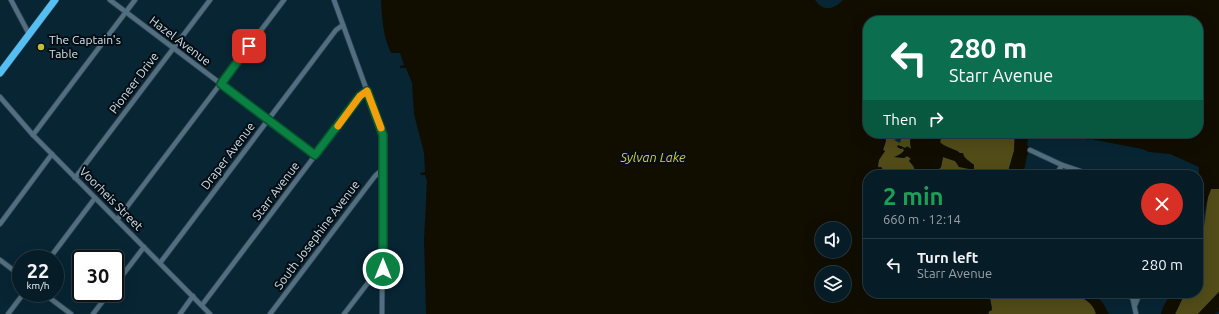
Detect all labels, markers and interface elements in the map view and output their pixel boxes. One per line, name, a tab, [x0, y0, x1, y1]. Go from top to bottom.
street label: Hazel Avenue	[147, 13, 213, 68]
pin	[232, 29, 266, 63]
icon: left	[883, 32, 935, 84]
text: 280 m	[949, 32, 1027, 63]
place label: The Captain's Table	[49, 33, 121, 60]
icon: arrive	[238, 35, 260, 57]
marker: The Captain's Table	[36, 42, 46, 52]
street label: Pioneer Drive	[106, 50, 161, 116]
text: Starr Avenue	[949, 65, 1053, 85]
icon: right	[925, 108, 947, 130]
text: Then	[883, 111, 917, 128]
street label: Draper Avenue	[198, 120, 257, 192]
water label: Sylvan Lake	[619, 150, 686, 164]
street label: Starr Avenue	[250, 159, 302, 222]
street label: Voorheis Street	[77, 164, 146, 233]
street label: South Josephine Avenue	[271, 178, 362, 292]
text: 2 min	[883, 183, 944, 210]
button: close	[1141, 183, 1183, 225]
text: 660 m · 12:14	[883, 212, 961, 226]
map controls	[815, 222, 851, 302]
button: sound	[815, 222, 851, 258]
position arrow	[362, 248, 404, 290]
text: Turn left	[917, 249, 978, 266]
speed limit sign: 30	[72, 250, 124, 302]
icon: left	[883, 254, 905, 276]
text: 280 m	[1141, 256, 1183, 273]
text: 22	[27, 259, 49, 282]
button: layers	[815, 266, 851, 302]
text: Starr Avenue	[917, 266, 992, 280]
text: km/h	[26, 280, 50, 291]

